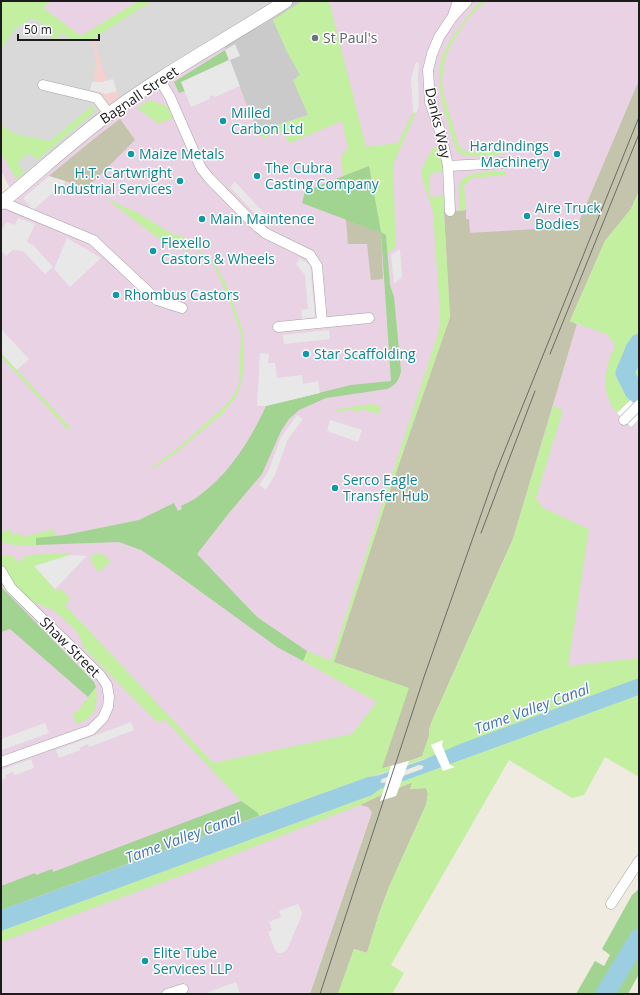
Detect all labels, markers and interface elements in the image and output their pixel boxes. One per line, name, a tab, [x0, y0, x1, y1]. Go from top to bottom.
scale bar	[18, 16, 99, 42]
text: 50 m	[24, 21, 52, 38]
place label: St Paul's	[323, 28, 378, 47]
marker: St Paul's	[310, 33, 320, 43]
street label: Bagnall Street	[96, 61, 182, 128]
street label: Danks Way	[421, 86, 456, 161]
place label: Milled Carbon Ltd	[231, 103, 303, 138]
marker: Milled Carbon Ltd	[218, 116, 228, 126]
place label: Hardindings Machinery	[470, 136, 550, 171]
place label: Maize Metals	[139, 144, 225, 163]
marker: Maize Metals	[126, 149, 136, 159]
marker: Hardindings Machinery	[552, 149, 562, 159]
place label: The Cubra Casting Company	[265, 158, 380, 193]
place label: H.T. Cartwright Industrial Services	[53, 163, 172, 198]
marker: The Cubra Casting Company	[252, 171, 262, 181]
marker: H.T. Cartwright Industrial Services	[175, 176, 185, 186]
place label: Aire Truck Bodies	[535, 198, 601, 233]
place label: Main Maintence	[210, 209, 315, 228]
marker: Aire Truck Bodies	[522, 211, 532, 221]
marker: Main Maintence	[197, 214, 207, 224]
place label: Flexello Castors & Wheels	[161, 233, 275, 268]
marker: Flexello Castors & Wheels	[148, 246, 158, 256]
place label: Rhombus Castors	[124, 285, 239, 304]
marker: Rhombus Castors	[111, 290, 121, 300]
place label: Star Scaffolding	[314, 344, 416, 363]
marker: Star Scaffolding	[301, 349, 311, 359]
place label: Serco Eagle Transfer Hub	[343, 470, 429, 505]
marker: Serco Eagle Transfer Hub	[330, 483, 340, 493]
street label: Shaw Street	[36, 612, 105, 681]
water label: Tame Valley Canal	[471, 678, 593, 738]
water label: Tame Valley Canal	[122, 807, 244, 867]
place label: Elite Tube Services LLP	[153, 943, 233, 978]
marker: Elite Tube Services LLP	[140, 956, 150, 966]

